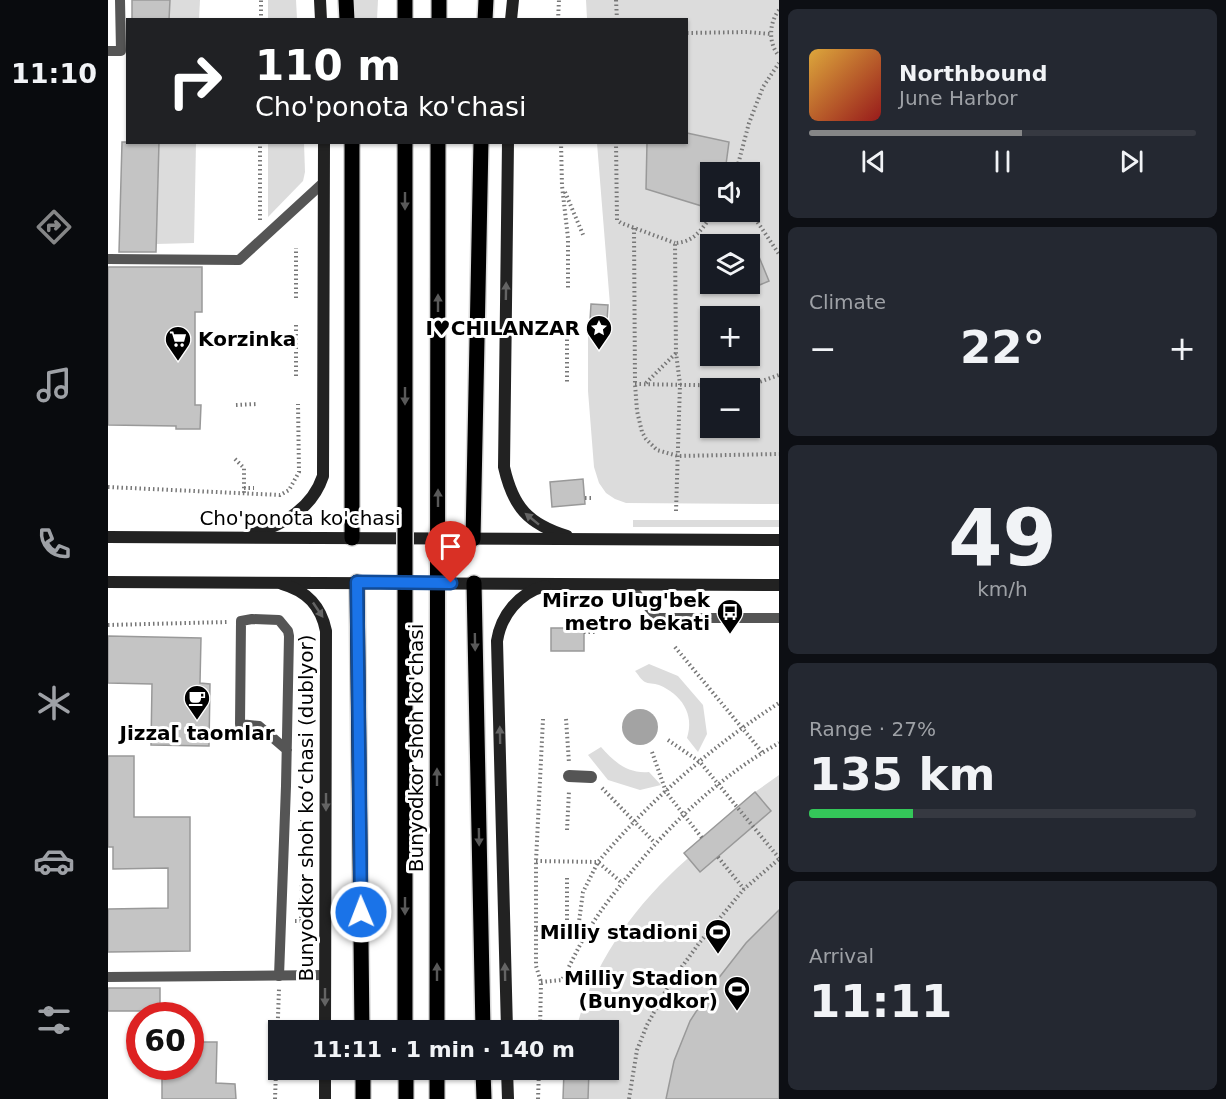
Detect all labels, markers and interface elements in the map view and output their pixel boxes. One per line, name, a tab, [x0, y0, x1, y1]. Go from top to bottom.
text: 110 m	[255, 41, 401, 90]
icon: right	[156, 42, 234, 120]
text: 11:10	[11, 58, 97, 89]
text: Northbound	[899, 61, 1048, 86]
text: June Harbor	[899, 86, 1018, 110]
text: Cho'ponota ko'chasi	[255, 91, 527, 122]
icon: previous	[857, 145, 890, 178]
icon: pause	[986, 145, 1019, 178]
icon: next	[1115, 145, 1148, 178]
map controls	[700, 162, 760, 438]
button: sound	[700, 162, 760, 222]
one-way arrow	[400, 191, 410, 210]
icon: directions	[33, 206, 75, 248]
button: layers	[700, 234, 760, 294]
one-way arrow	[501, 282, 511, 301]
text: Climate	[809, 290, 886, 314]
one-way arrow	[433, 294, 443, 313]
button: +	[700, 306, 760, 366]
place icon: I♥CHILANZAR	[584, 313, 614, 351]
place label: I♥CHILANZAR	[425, 316, 580, 340]
text: 22°	[960, 321, 1045, 374]
supermarket icon: Korzinka	[163, 324, 193, 362]
place label: Korzinka	[198, 327, 296, 351]
text: −	[809, 329, 837, 368]
text: +	[1168, 329, 1196, 368]
icon: music	[33, 364, 75, 406]
button: −	[700, 378, 760, 438]
one-way arrow	[400, 386, 410, 405]
one-way arrow	[433, 489, 443, 508]
text: 49	[948, 493, 1057, 583]
street label: Cho'ponota ko'chasi	[199, 506, 401, 530]
one-way arrow	[524, 513, 540, 526]
pin	[425, 521, 476, 583]
icon: phone	[33, 523, 75, 565]
icon: arrive	[434, 530, 467, 563]
text: km/h	[977, 577, 1028, 601]
place label: Mirzo Ulug'bek metro bekati	[542, 588, 711, 635]
bus stop icon: Mirzo Ulug'bek metro bekati	[715, 597, 745, 635]
one-way arrow	[312, 601, 323, 618]
street label: Bunyodkor shoh ko'chasi	[404, 624, 428, 872]
one-way arrow	[471, 632, 480, 651]
street label: Bunyodkor shoh koʻchasi (dublyor)	[294, 634, 318, 982]
icon: climate	[33, 682, 75, 724]
cafe icon: Jizza[ taomlar	[182, 683, 212, 721]
text: Range · 27%	[809, 717, 936, 741]
place label: Jizza[ taomlar	[117, 721, 275, 745]
one-way arrow	[495, 726, 504, 745]
text: 135 km	[809, 748, 995, 801]
one-way arrow	[432, 768, 442, 787]
one-way arrow	[321, 793, 331, 812]
one-way arrow	[474, 827, 484, 846]
icon: car	[33, 840, 75, 882]
position arrow	[329, 880, 393, 944]
one-way arrow	[400, 896, 410, 915]
sports icon: Milliy stadioni	[703, 917, 733, 955]
place label: Milliy stadioni	[540, 920, 698, 944]
text: Arrival	[809, 944, 874, 968]
one-way arrow	[432, 963, 442, 982]
one-way arrow	[500, 963, 510, 982]
place label: Milliy Stadion (Bunyodkor)	[564, 966, 718, 1013]
sports icon: Milliy Stadion (Bunyodkor)	[722, 974, 752, 1012]
text: 11:11	[809, 975, 952, 1028]
one-way arrow	[320, 988, 330, 1007]
icon: filters	[33, 999, 75, 1041]
speed limit sign: 60	[126, 1002, 204, 1080]
text: 11:11 · 1 min · 140 m	[312, 1037, 575, 1062]

